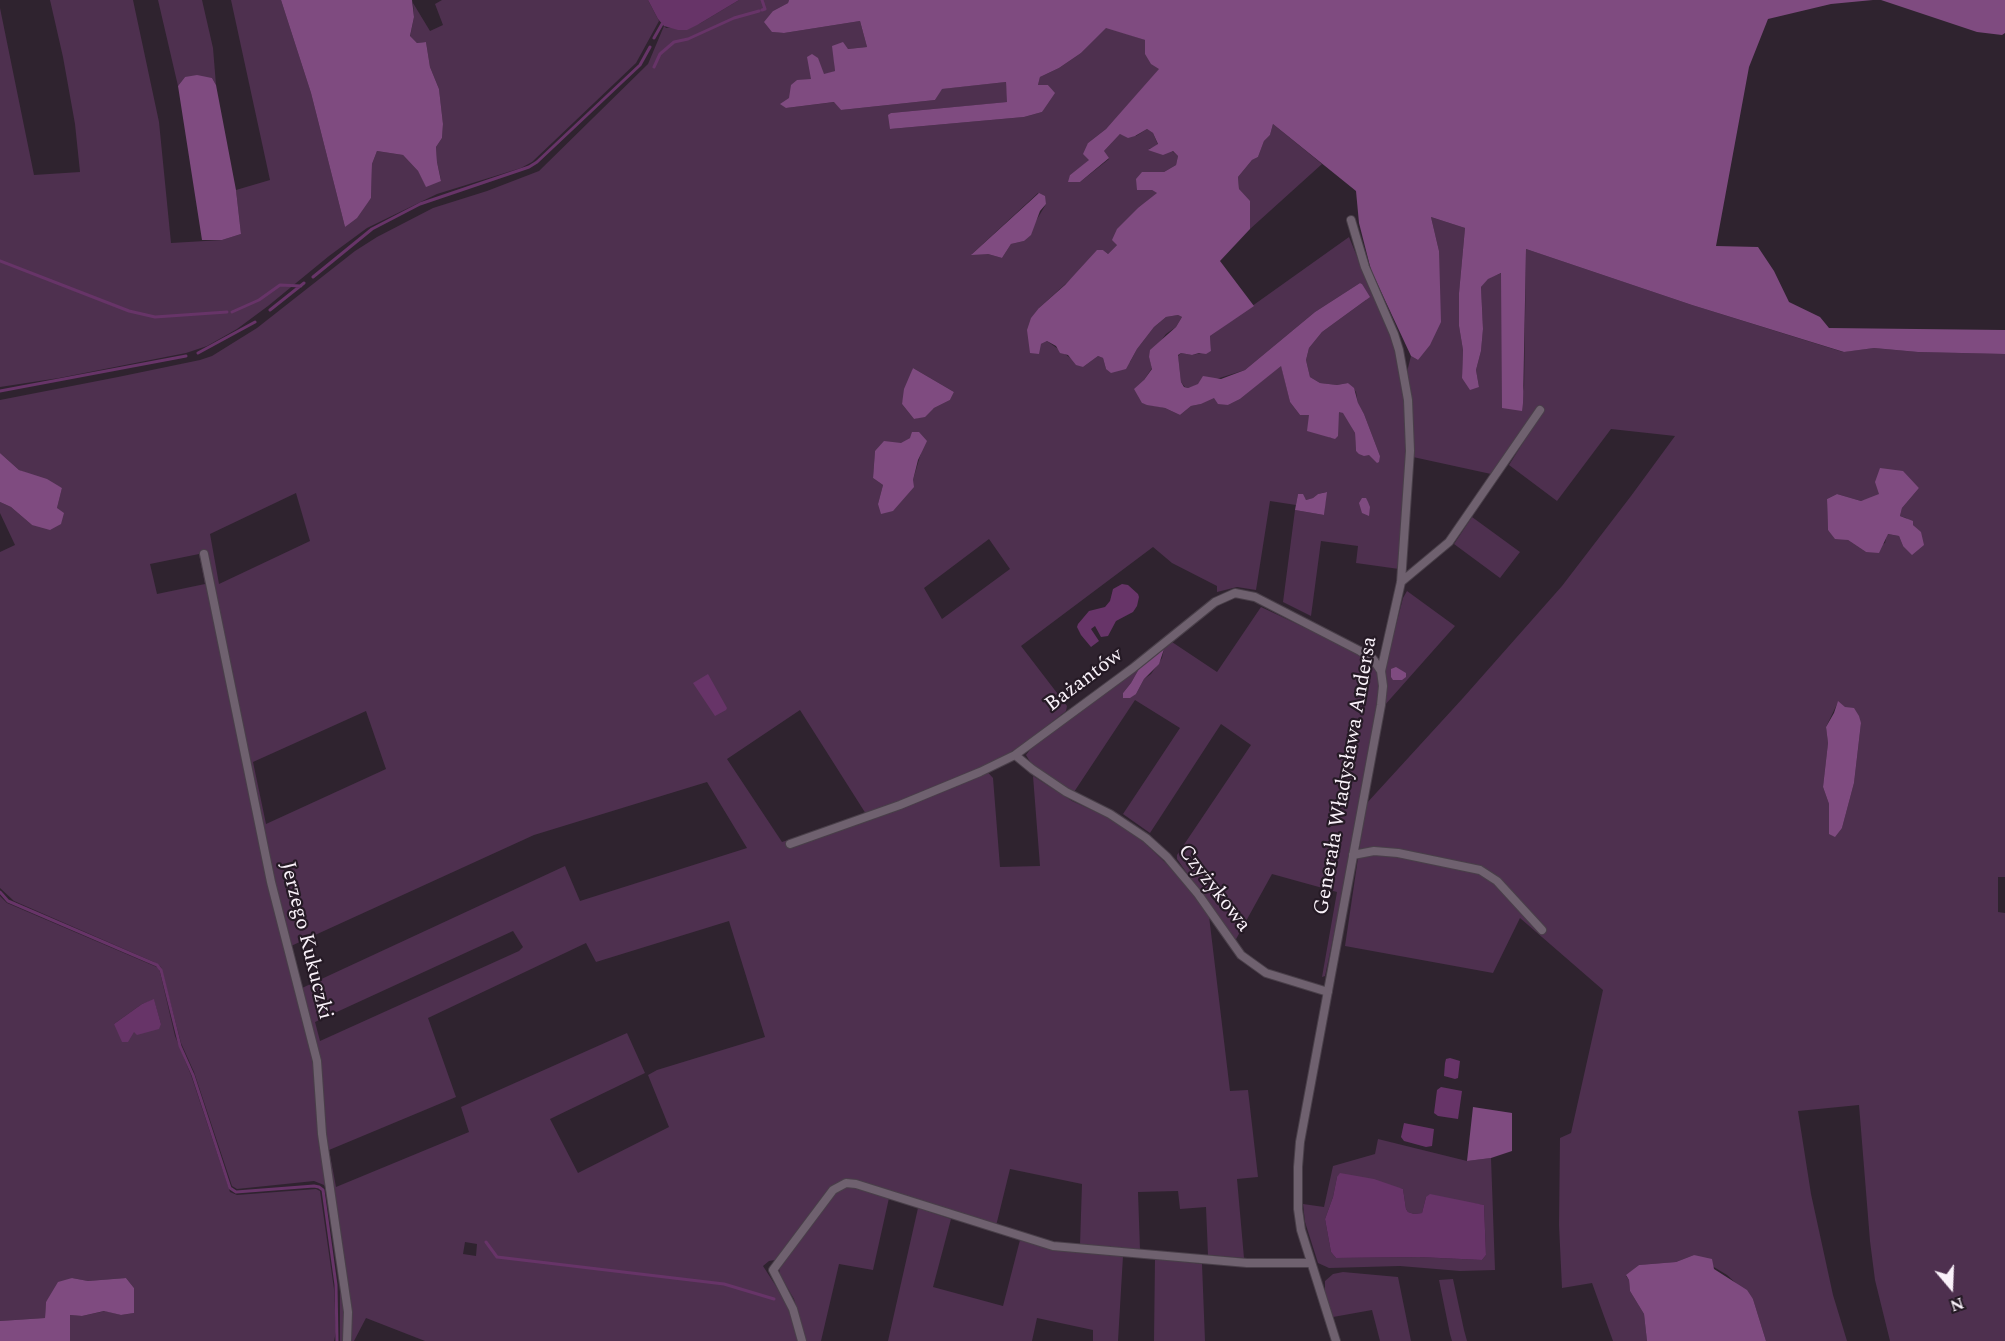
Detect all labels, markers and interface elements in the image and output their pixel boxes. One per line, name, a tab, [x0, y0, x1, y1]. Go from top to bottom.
street label: Generała Władysława Andersa	[1310, 635, 1384, 917]
street label: Bażantów	[1041, 644, 1129, 718]
street label: Czyżykowa	[1171, 840, 1255, 938]
street label: Jerzego Kukuczki	[273, 860, 337, 1022]
north arrow	[1921, 1257, 1981, 1317]
text: N	[1947, 1291, 1967, 1317]

